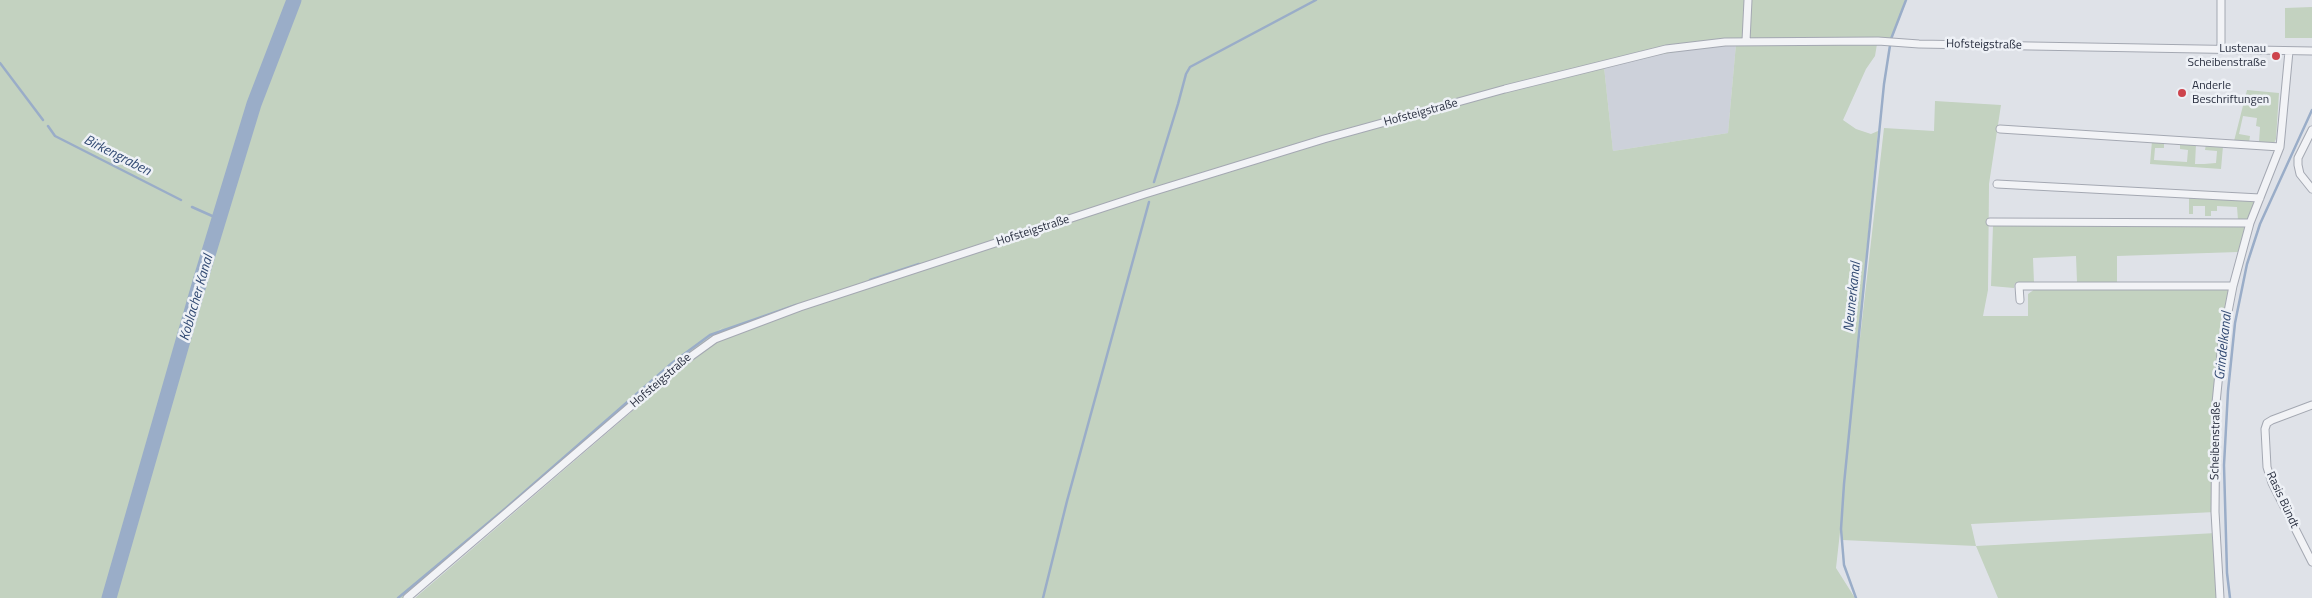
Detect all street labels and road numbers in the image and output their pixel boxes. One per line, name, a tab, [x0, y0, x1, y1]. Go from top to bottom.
street label: Hofsteigstraße	[1946, 37, 2022, 53]
street label: Hofsteigstraße	[1382, 96, 1460, 130]
street label: Hofsteigstraße	[995, 212, 1071, 250]
street label: Hofsteigstraße	[628, 351, 694, 411]
street label: Scheibenstraße	[2208, 402, 2224, 480]
street label: Rasis Bündt	[2263, 469, 2301, 531]

